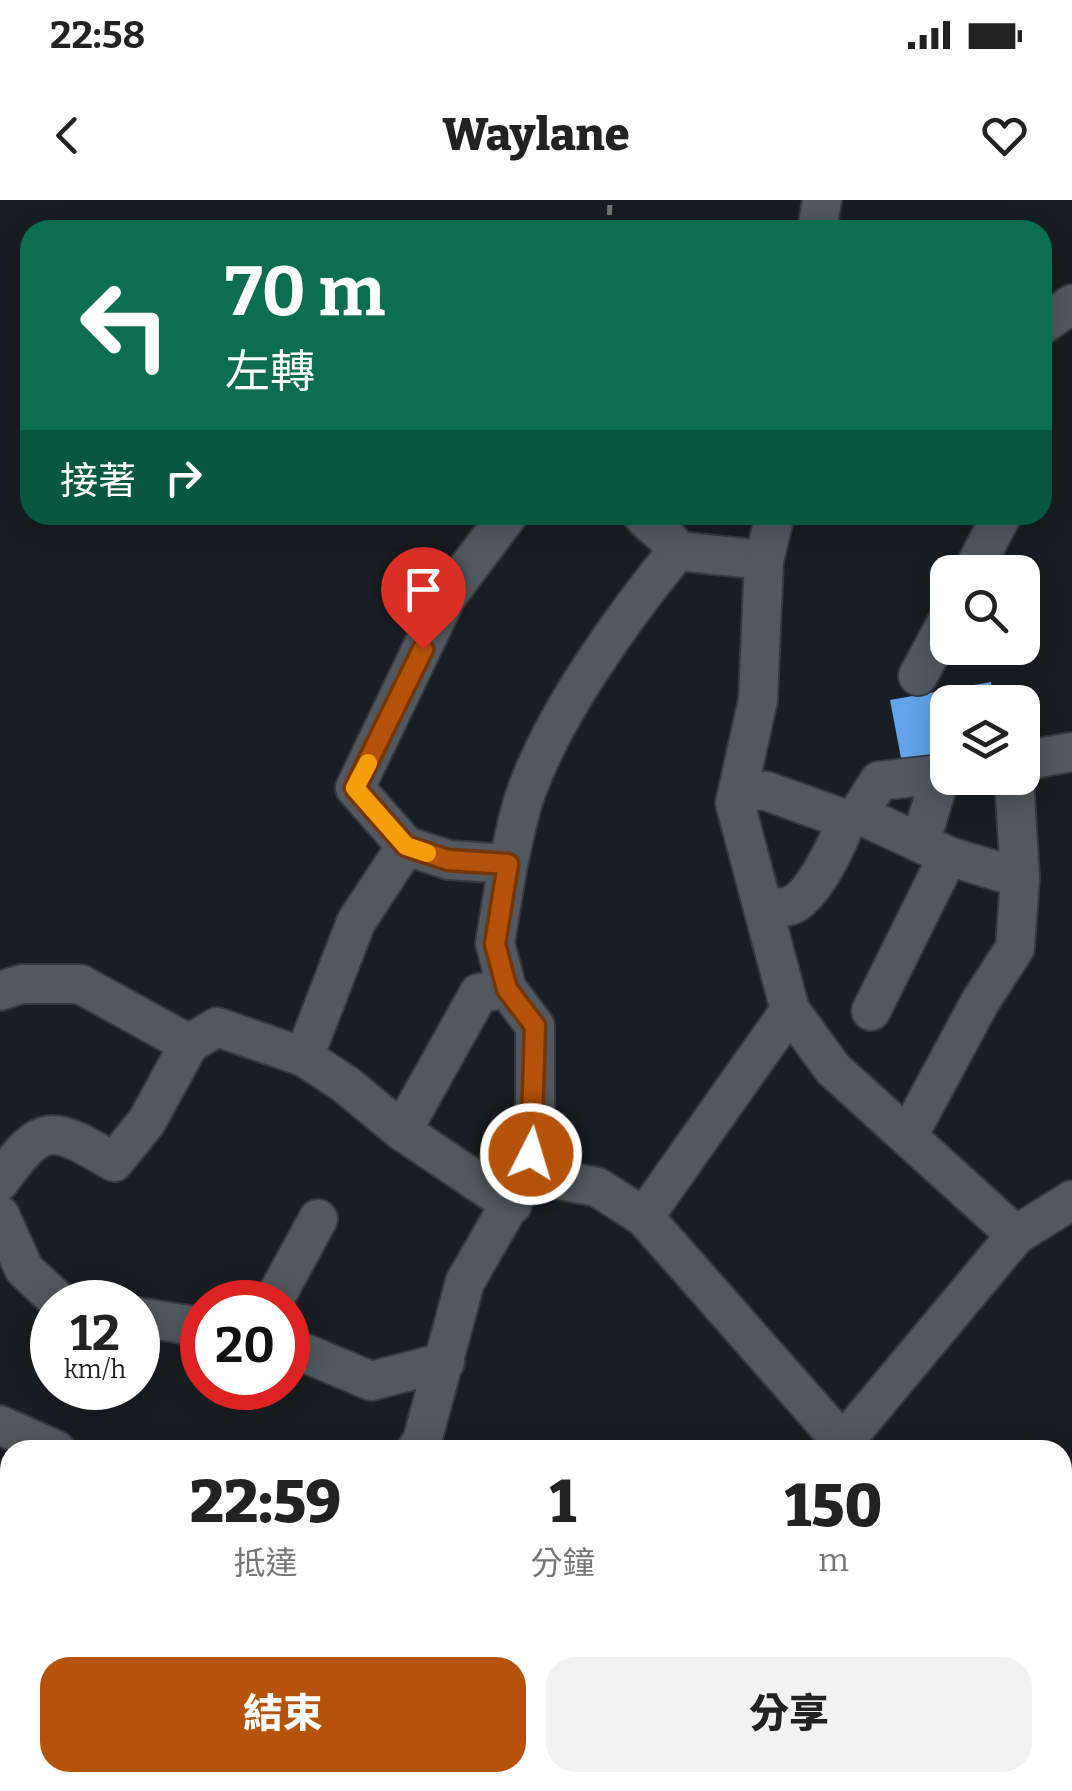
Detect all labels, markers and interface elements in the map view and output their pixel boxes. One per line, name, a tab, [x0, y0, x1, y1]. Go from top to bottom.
text: 22:58	[50, 12, 145, 58]
icon: back	[40, 108, 95, 163]
text: Waylane	[442, 108, 630, 162]
icon: heart	[977, 108, 1032, 163]
text: 70 m	[225, 250, 385, 334]
icon: left	[60, 260, 190, 390]
text: 左轉	[225, 345, 315, 399]
icon: right	[156, 450, 211, 505]
text: 接著	[60, 458, 136, 504]
pin	[381, 547, 466, 650]
map controls	[930, 555, 1040, 795]
button: search	[930, 555, 1040, 665]
icon: arrive	[396, 562, 451, 617]
button: layers	[930, 685, 1040, 795]
position arrow	[479, 1102, 583, 1206]
speed limit sign: 20	[180, 1280, 310, 1410]
text: 12	[70, 1303, 120, 1363]
text: km/h	[64, 1355, 126, 1385]
text: 22:59	[190, 1466, 341, 1538]
text: 1	[550, 1466, 576, 1538]
text: 150	[785, 1470, 882, 1542]
text: m	[818, 1541, 849, 1579]
text: 抵達	[233, 1544, 297, 1582]
text: 分鐘	[531, 1544, 595, 1582]
button: 結束	[40, 1657, 526, 1772]
button: 分享	[546, 1657, 1032, 1772]

